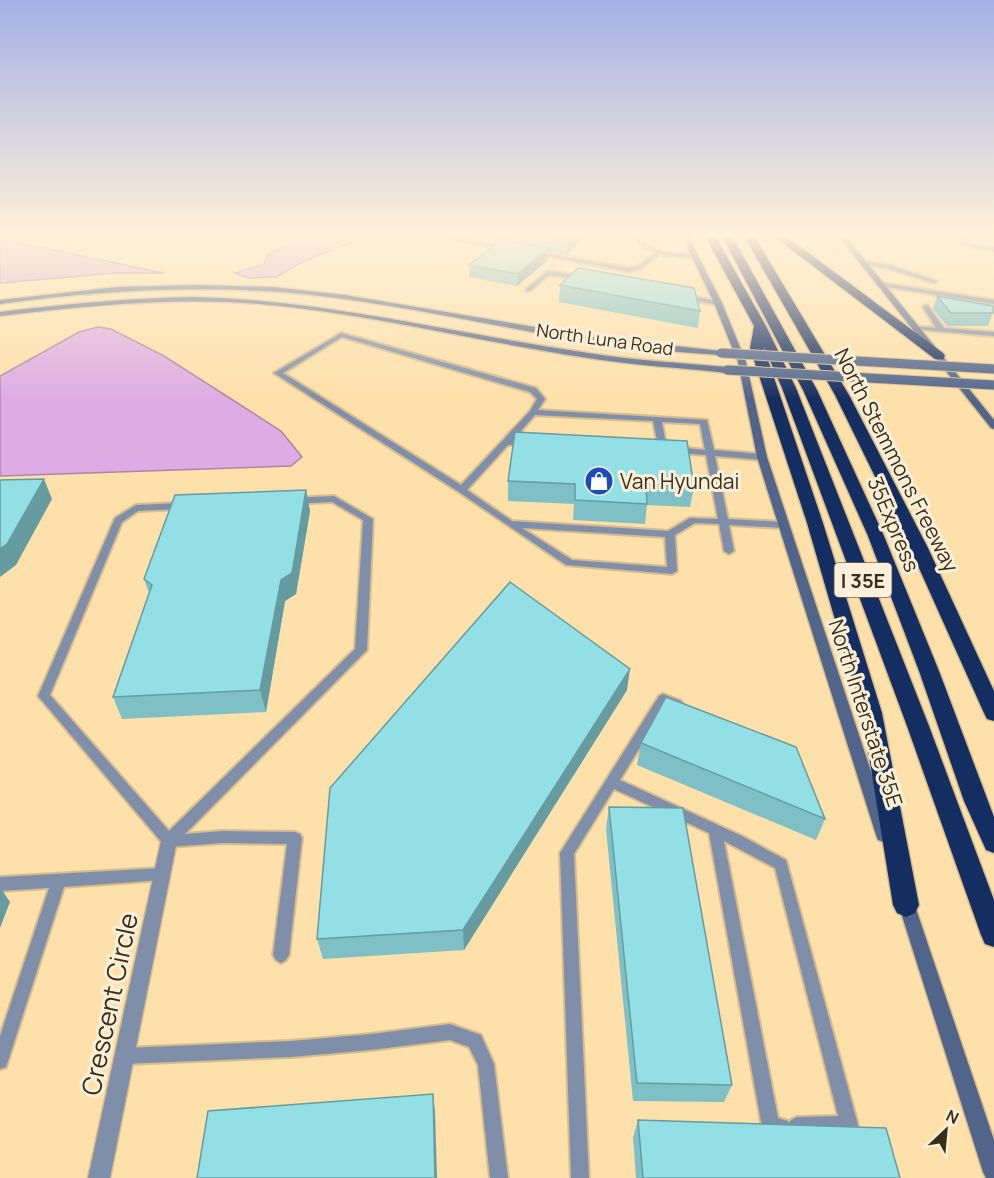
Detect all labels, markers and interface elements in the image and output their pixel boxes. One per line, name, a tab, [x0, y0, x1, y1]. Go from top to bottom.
street label: North Luna Road	[535, 318, 675, 360]
street label: North Stemmons Freeway	[828, 343, 966, 577]
shop icon: Van Hyundai	[583, 465, 615, 497]
place label: Van Hyundai	[620, 467, 739, 495]
street label: 35Express	[861, 472, 927, 576]
road number: I 35E	[834, 563, 892, 597]
street label: North Interstate 35E	[822, 616, 910, 810]
street label: Crescent Circle	[72, 910, 146, 1098]
north arrow	[916, 1100, 976, 1160]
text: N	[943, 1104, 963, 1129]

